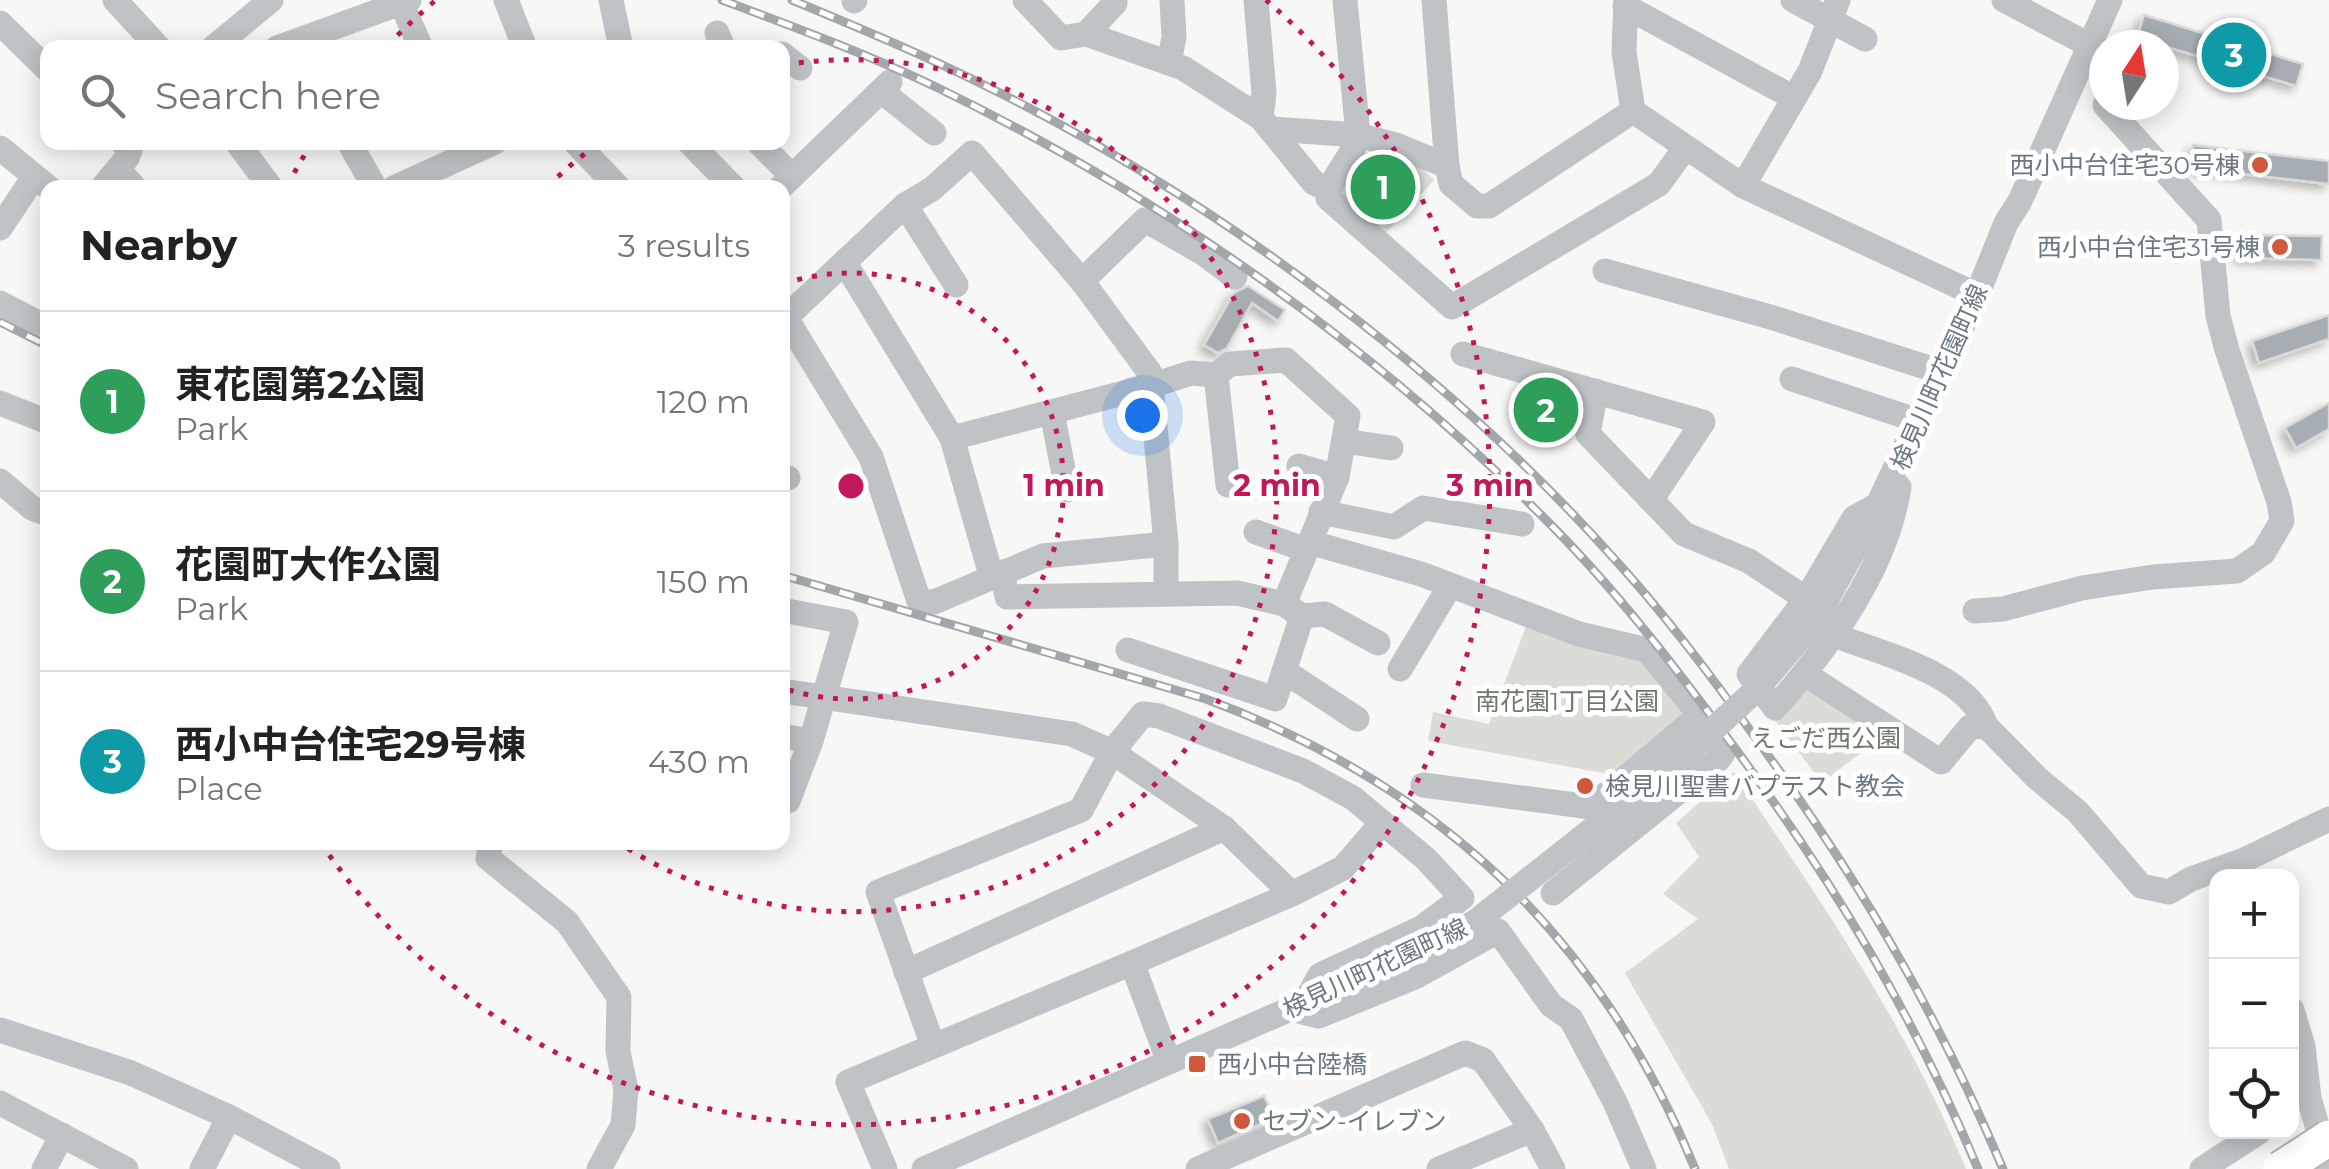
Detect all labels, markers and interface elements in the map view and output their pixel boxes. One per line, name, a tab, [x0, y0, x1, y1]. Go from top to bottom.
pin: 3	[2202, 18, 2266, 92]
north arrow	[2089, 30, 2179, 120]
search box	[40, 40, 790, 150]
icon: search	[75, 68, 130, 123]
text: Search here	[155, 72, 381, 119]
pin: 1	[1350, 150, 1416, 224]
place label: 西小中台住宅30号棟	[2009, 150, 2240, 180]
marker: 西小中台住宅30号棟	[2249, 154, 2271, 176]
text: Nearby	[80, 219, 237, 271]
text: 3 results	[618, 226, 750, 265]
place label: 西小中台住宅31号棟	[2037, 232, 2260, 262]
marker: 西小中台住宅31号棟	[2269, 236, 2291, 258]
street label: 検見川町花園町線	[1885, 280, 1993, 474]
text: 東花園第2公園	[175, 361, 425, 408]
pin: 2	[1514, 372, 1578, 448]
text: 1	[106, 382, 119, 421]
text: 120 m	[657, 382, 750, 421]
your location	[1117, 390, 1168, 441]
text: Park	[175, 409, 248, 448]
text: 1 min	[1023, 467, 1105, 504]
text: 2 min	[1233, 467, 1321, 504]
text: 3 min	[1445, 467, 1534, 504]
centre of rings	[833, 468, 869, 504]
text: 花園町大作公園	[175, 541, 441, 588]
text: 2	[103, 562, 122, 601]
text: 150 m	[657, 562, 750, 601]
text: Park	[175, 589, 248, 628]
park label: 南花園1丁目公園	[1475, 686, 1659, 716]
text: 西小中台住宅29号棟	[175, 721, 526, 768]
park label: えごだ西公園	[1751, 723, 1901, 753]
text: 3	[103, 742, 122, 781]
text: 430 m	[648, 742, 750, 781]
text: Place	[175, 769, 263, 808]
place label: 検見川聖書バプテスト教会	[1605, 771, 1905, 801]
marker: 検見川聖書バプテスト教会	[1574, 775, 1596, 797]
map controls	[2209, 869, 2299, 1139]
button: +	[2209, 869, 2299, 959]
street label: 検見川町花園町線	[1278, 912, 1472, 1024]
button: −	[2209, 959, 2299, 1049]
place label: 西小中台陸橋	[1217, 1049, 1367, 1079]
button: locate	[2209, 1049, 2299, 1139]
marker: 西小中台陸橋	[1186, 1053, 1208, 1075]
place label: セブン-イレブン	[1262, 1106, 1447, 1136]
marker: セブン-イレブン	[1231, 1110, 1253, 1132]

